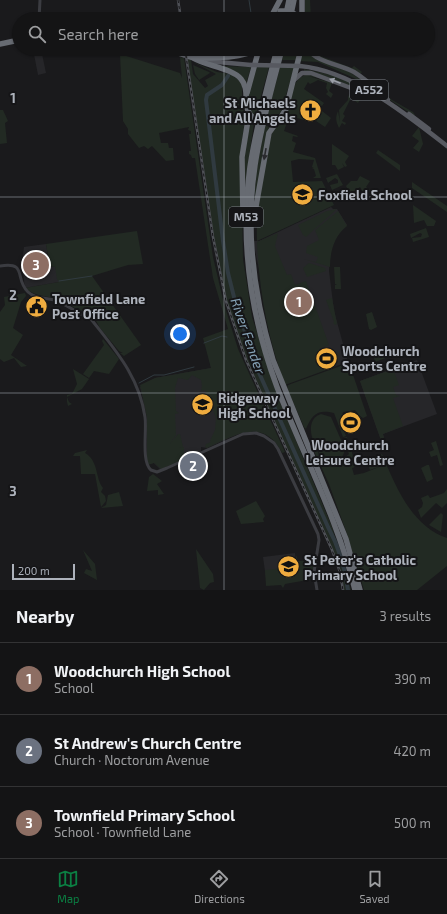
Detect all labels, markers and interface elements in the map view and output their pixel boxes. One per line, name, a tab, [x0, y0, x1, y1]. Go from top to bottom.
search box	[12, 12, 435, 56]
icon: search	[26, 23, 48, 45]
text: Search here	[58, 25, 139, 43]
one-way arrow	[328, 78, 340, 84]
road number: A552	[350, 80, 388, 100]
text: 1	[10, 90, 16, 106]
place label: St Michaels and All Angels	[209, 95, 296, 126]
church icon: St Michaels and All Angels	[298, 97, 324, 123]
one-way arrow	[261, 148, 267, 160]
school or university icon: Foxfield School	[290, 182, 316, 208]
place label: Foxfield School	[318, 187, 413, 203]
road number: M53	[229, 207, 263, 227]
pin: 3	[23, 250, 49, 280]
text: 2	[9, 287, 17, 303]
pin: 1	[286, 287, 312, 317]
place label: Townfield Lane Post Office	[52, 291, 145, 322]
public building icon: Townfield Lane Post Office	[23, 293, 49, 319]
water label: River Fender	[227, 295, 270, 377]
your location	[170, 324, 190, 344]
place label: Woodchurch Sports Centre	[342, 343, 427, 374]
sports icon: Woodchurch Sports Centre	[314, 345, 340, 371]
place label: Ridgeway High School	[218, 390, 291, 421]
school or university icon: Ridgeway High School	[189, 392, 215, 418]
sports icon: Woodchurch Leisure Centre	[337, 410, 363, 436]
place label: Woodchurch Leisure Centre	[306, 437, 394, 468]
pin: 2	[180, 451, 206, 481]
text: 3	[9, 483, 17, 499]
place label: St Peter's Catholic Primary School	[304, 552, 416, 583]
school or university icon: St Peter's Catholic Primary School	[275, 554, 301, 580]
scale bar	[12, 562, 75, 581]
text: 200 m	[18, 564, 50, 577]
text: Nearby	[16, 606, 74, 626]
text: 3 results	[380, 608, 431, 624]
text: Woodchurch High School	[54, 662, 230, 680]
text: 1	[26, 671, 32, 687]
text: 390 m	[394, 671, 431, 687]
text: School	[54, 680, 94, 696]
text: St Andrew's Church Centre	[54, 734, 241, 752]
text: 2	[25, 743, 33, 759]
text: 420 m	[394, 743, 431, 759]
text: Church · Noctorum Avenue	[54, 752, 210, 768]
text: Townfield Primary School	[54, 806, 235, 824]
text: 3	[25, 815, 33, 831]
text: 500 m	[394, 815, 431, 831]
text: School · Townfield Lane	[54, 824, 191, 840]
tab: Map	[57, 868, 79, 905]
tab: Directions	[194, 868, 245, 905]
tab: Saved	[359, 868, 390, 905]

